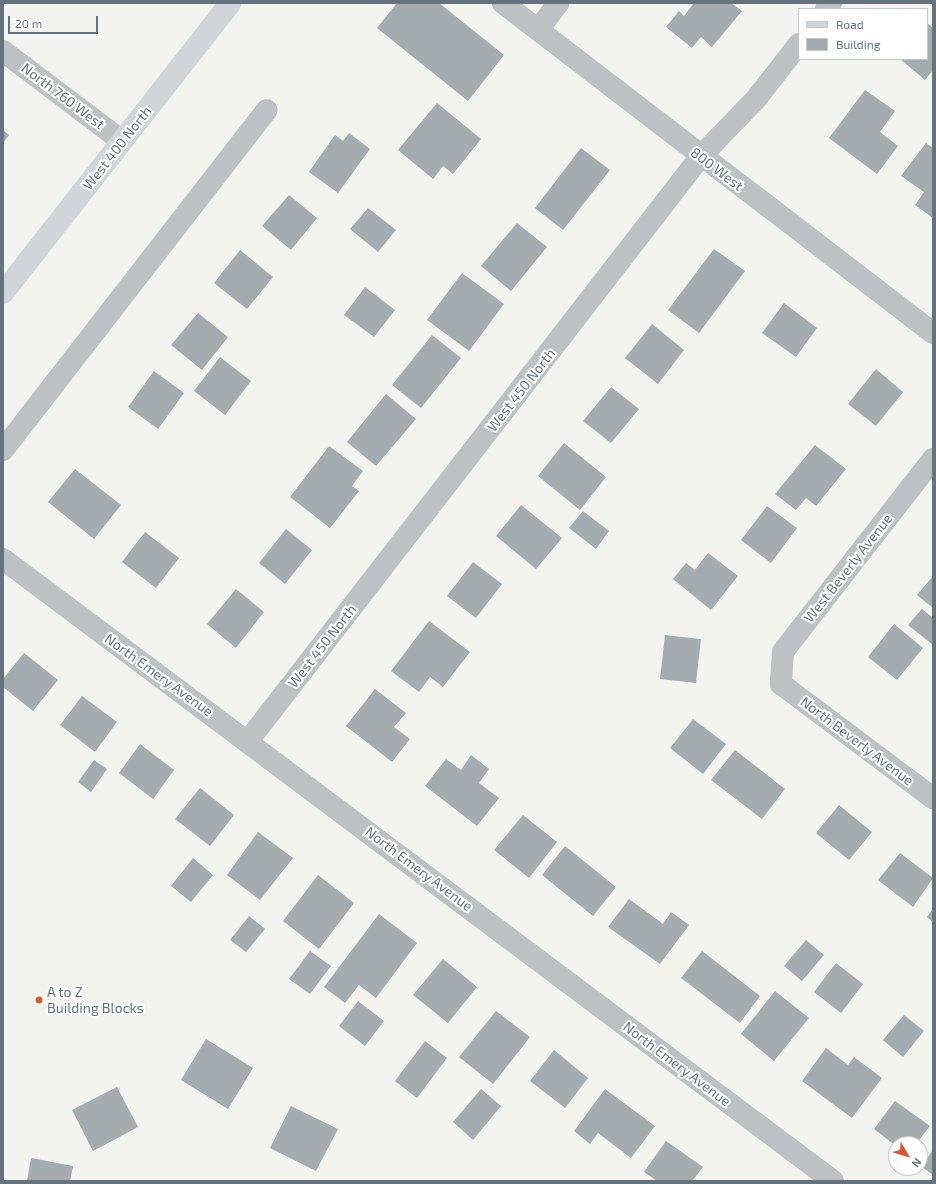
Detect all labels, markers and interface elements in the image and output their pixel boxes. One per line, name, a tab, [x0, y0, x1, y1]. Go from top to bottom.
scale bar	[10, 8, 100, 34]
legend	[798, 8, 928, 60]
text: 20 m	[15, 16, 42, 30]
text: Road	[836, 17, 864, 31]
text: Building	[836, 37, 880, 51]
street label: North 760 West	[18, 59, 108, 133]
street label: West 400 North	[79, 103, 155, 193]
street label: 800 West	[687, 144, 747, 194]
street label: West 450 North	[483, 345, 559, 435]
street label: West Beverly Avenue	[800, 510, 896, 626]
street label: West 450 North	[284, 601, 360, 691]
street label: North Emery Avenue	[101, 630, 217, 720]
street label: North Beverly Avenue	[797, 693, 917, 789]
street label: North Emery Avenue	[362, 823, 476, 915]
place label: A to Z Building Blocks	[47, 984, 144, 1016]
marker: A to Z Building Blocks	[34, 995, 44, 1005]
street label: North Emery Avenue	[620, 1018, 734, 1110]
north arrow	[888, 1136, 928, 1176]
text: N	[909, 1156, 925, 1170]

